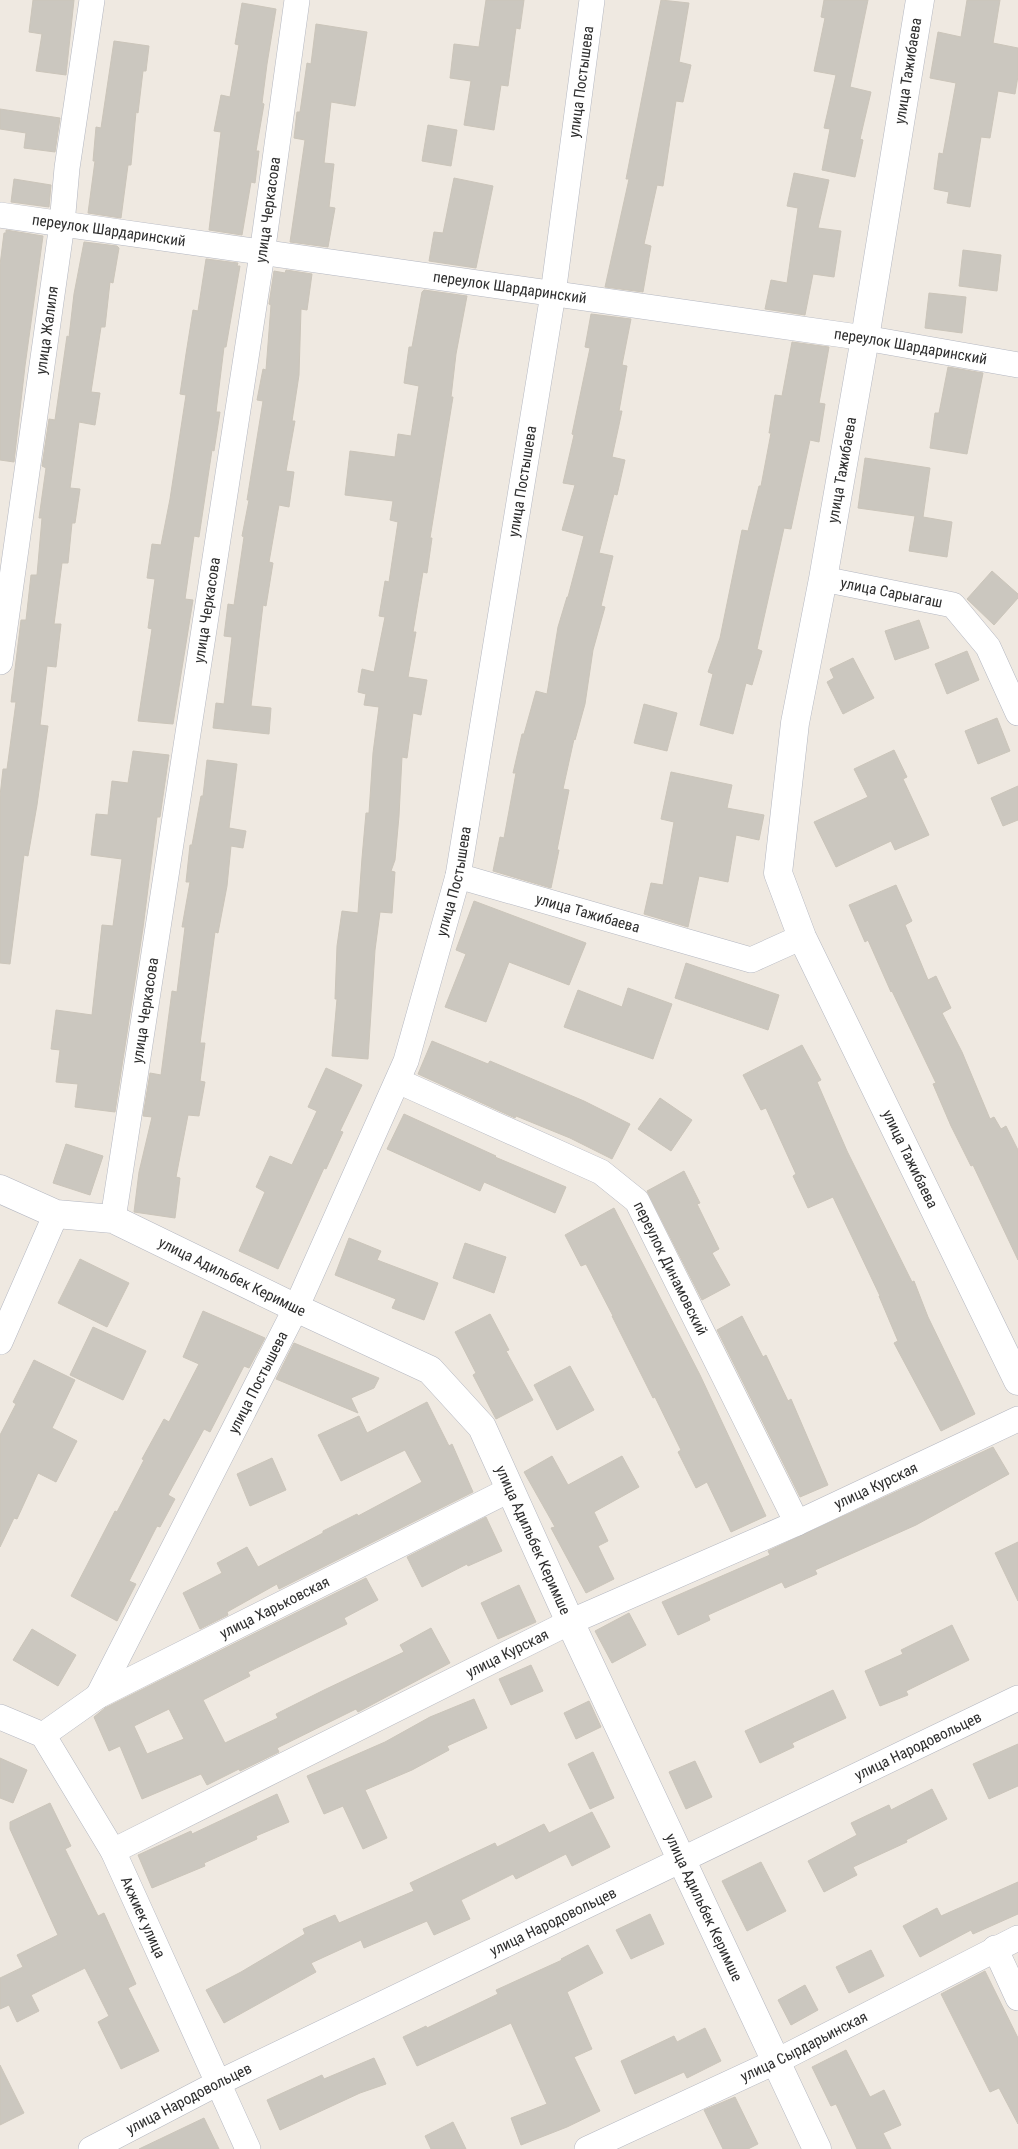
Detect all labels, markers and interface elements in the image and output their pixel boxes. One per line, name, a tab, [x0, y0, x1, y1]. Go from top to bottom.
street label: улица Тажибаева	[891, 17, 925, 125]
street label: улица Постышева	[565, 25, 597, 139]
street label: улица Черкасова	[252, 156, 284, 264]
street label: переулок Шардаринский	[31, 211, 187, 250]
street label: переулок Шардаринский	[432, 268, 588, 307]
street label: улица Жалиля	[32, 285, 62, 376]
street label: переулок Шардаринский	[833, 325, 988, 368]
street label: улица Тажибаева	[824, 416, 860, 524]
street label: улица Постышева	[504, 424, 540, 538]
street label: улица Черкасова	[190, 556, 224, 664]
street label: улица Сарыагаш	[839, 574, 944, 612]
street label: улица Постышева	[432, 825, 475, 939]
street label: улица Тажибаева	[534, 890, 642, 937]
street label: улица Черкасова	[128, 956, 162, 1065]
street label: улица Тажибаева	[878, 1107, 942, 1211]
street label: переулок Динамовский	[630, 1198, 711, 1338]
street label: улица Адильбек Керимше	[156, 1234, 309, 1320]
street label: улица Постышева	[224, 1328, 292, 1437]
street label: улица Курская	[831, 1459, 920, 1513]
street label: улица Адильбек Керимше	[492, 1463, 574, 1617]
street label: улица Харьковская	[217, 1572, 333, 1643]
street label: улица Курская	[463, 1625, 552, 1682]
street label: улица Народовольцев	[852, 1708, 984, 1784]
street label: улица Адильбек Керимше	[661, 1830, 746, 1984]
street label: Акжиек улица	[117, 1874, 169, 1961]
street label: улица Народовольцев	[487, 1884, 619, 1960]
street label: улица Сырдарьинская	[738, 2007, 870, 2086]
street label: улица Народовольцев	[123, 2059, 254, 2138]

